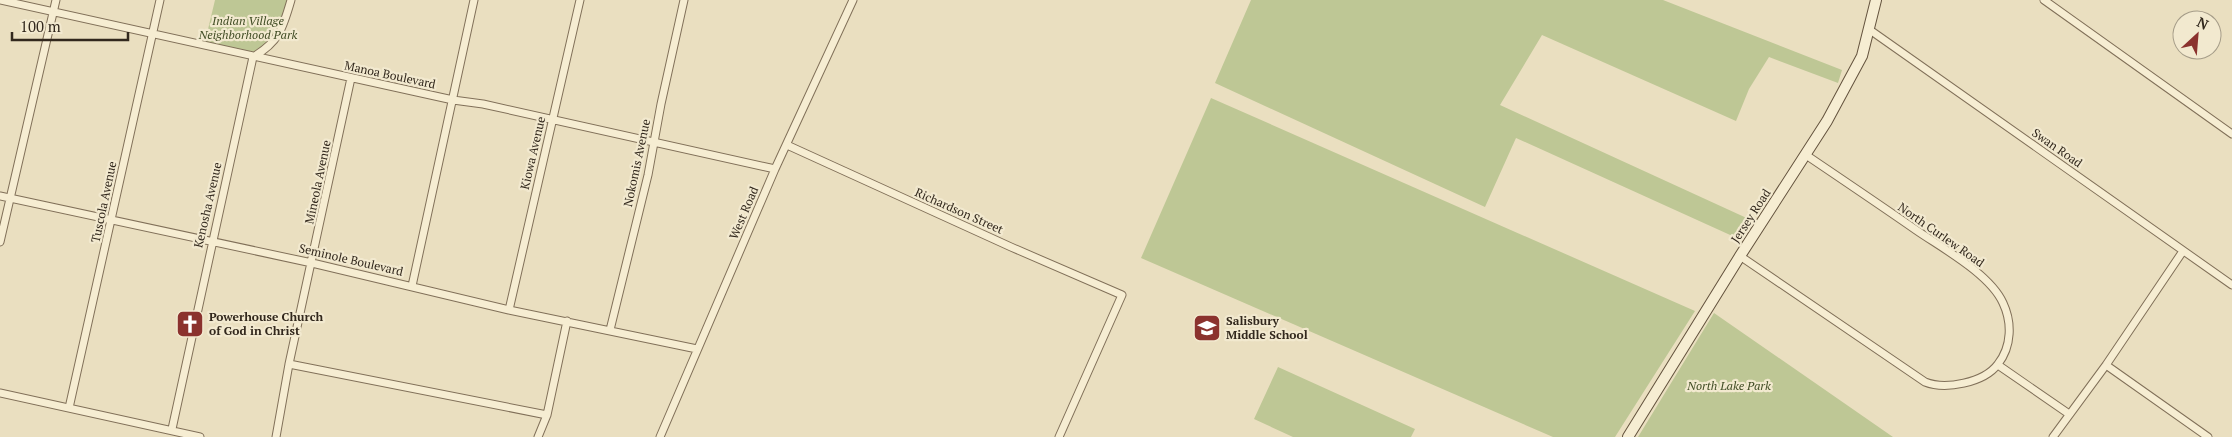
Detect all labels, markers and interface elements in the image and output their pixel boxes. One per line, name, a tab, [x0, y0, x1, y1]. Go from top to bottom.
scale bar	[12, 10, 129, 42]
north arrow	[2172, 10, 2222, 60]
text: N	[2194, 12, 2212, 34]
park label: Indian Village Neighborhood Park	[198, 13, 298, 42]
text: 100 m	[20, 16, 61, 36]
street label: Manoa Boulevard	[343, 58, 437, 92]
street label: Kiowa Avenue	[517, 115, 548, 191]
street label: Nokomis Avenue	[620, 118, 653, 208]
street label: Swan Road	[2029, 125, 2086, 171]
street label: Mineola Avenue	[301, 139, 334, 225]
street label: Tuscola Avenue	[88, 160, 119, 244]
street label: Kenosha Avenue	[190, 161, 225, 249]
street label: West Road	[726, 184, 761, 241]
street label: Richardson Street	[913, 184, 1006, 237]
street label: Jersey Road	[1728, 186, 1774, 246]
street label: North Curlew Road	[1895, 199, 1988, 270]
street label: Seminole Boulevard	[298, 240, 405, 279]
church icon: Powerhouse Church of God in Christ	[175, 309, 205, 339]
place label: Powerhouse Church of God in Christ	[209, 309, 324, 338]
school or university icon: Salisbury Middle School	[1192, 313, 1222, 343]
place label: Salisbury Middle School	[1226, 313, 1308, 342]
park label: North Lake Park	[1686, 378, 1771, 393]

